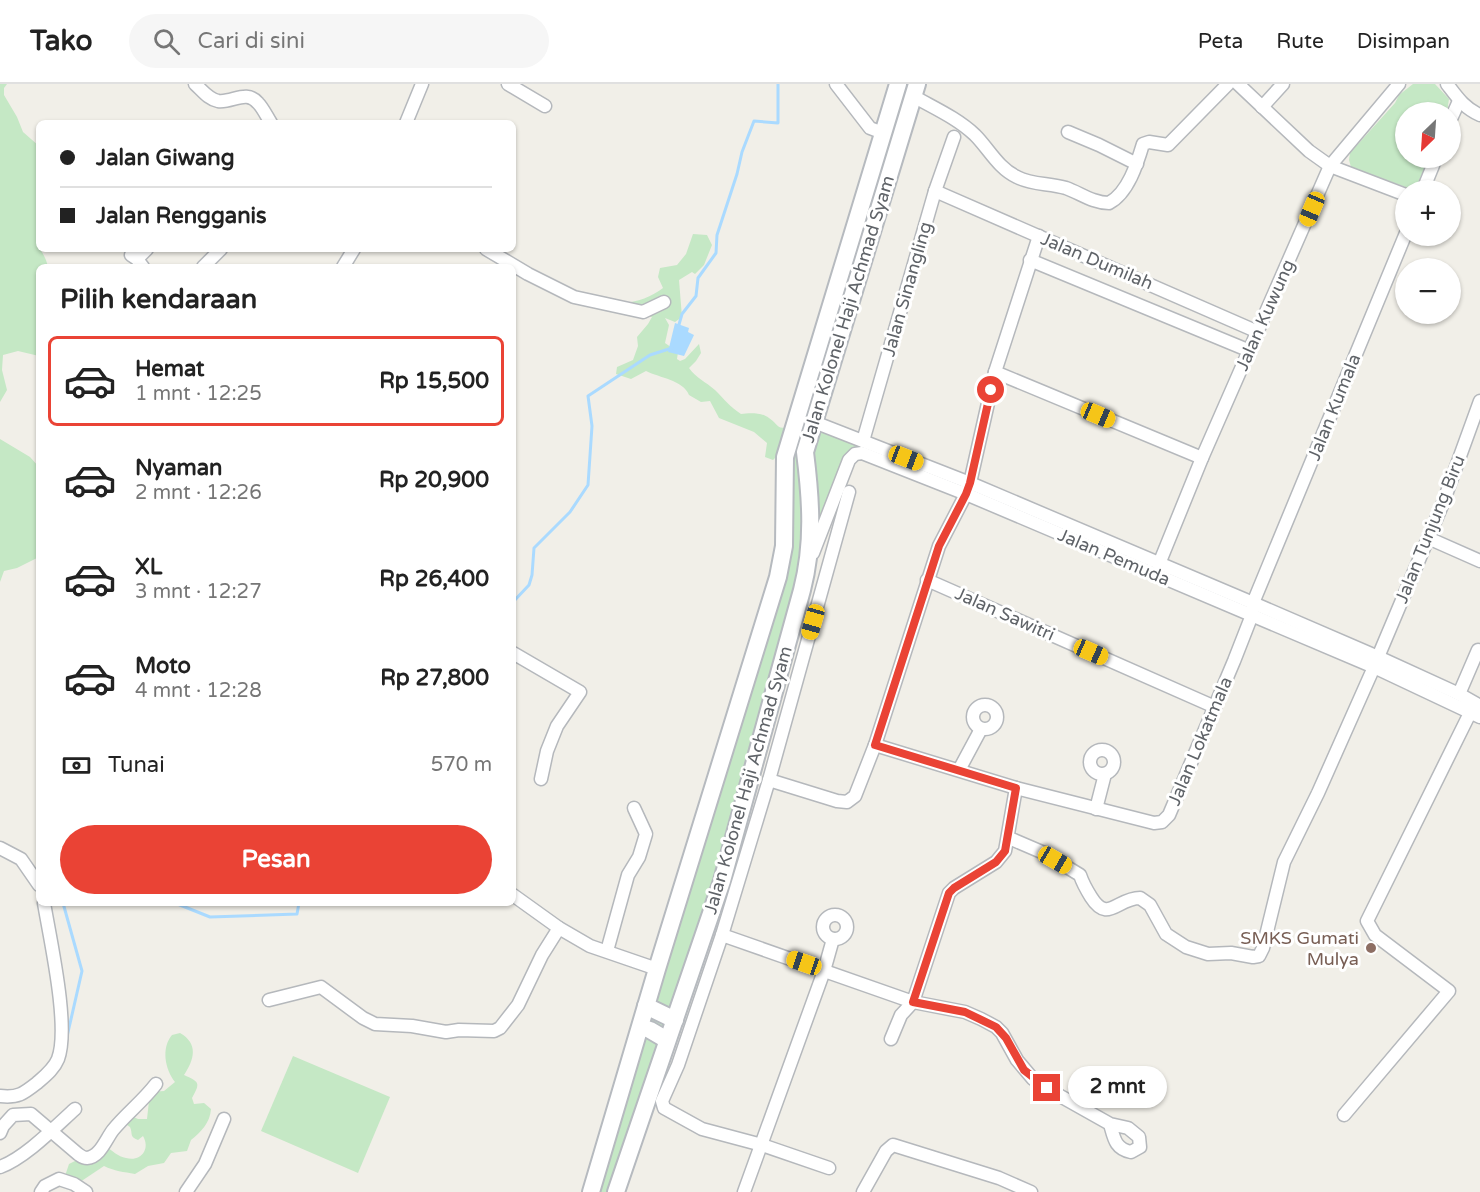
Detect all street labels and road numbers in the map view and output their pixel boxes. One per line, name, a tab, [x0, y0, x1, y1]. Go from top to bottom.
street label: Jalan Kolonel Haji Achmad Syam	[797, 173, 899, 445]
street label: Jalan Sinangling	[877, 219, 937, 359]
street label: Jalan Dumilah	[1038, 227, 1156, 295]
street label: Jalan Kuwung	[1231, 256, 1299, 374]
street label: Jalan Kumala	[1303, 350, 1365, 464]
street label: Jalan Tunjung Biru	[1390, 452, 1470, 606]
street label: Jalan Pemuda	[1055, 523, 1173, 591]
street label: Jalan Sawitri	[952, 582, 1058, 646]
street label: Jalan Kolonel Haji Achmad Syam	[699, 643, 797, 917]
street label: Jalan Lokatmala	[1163, 673, 1237, 809]

